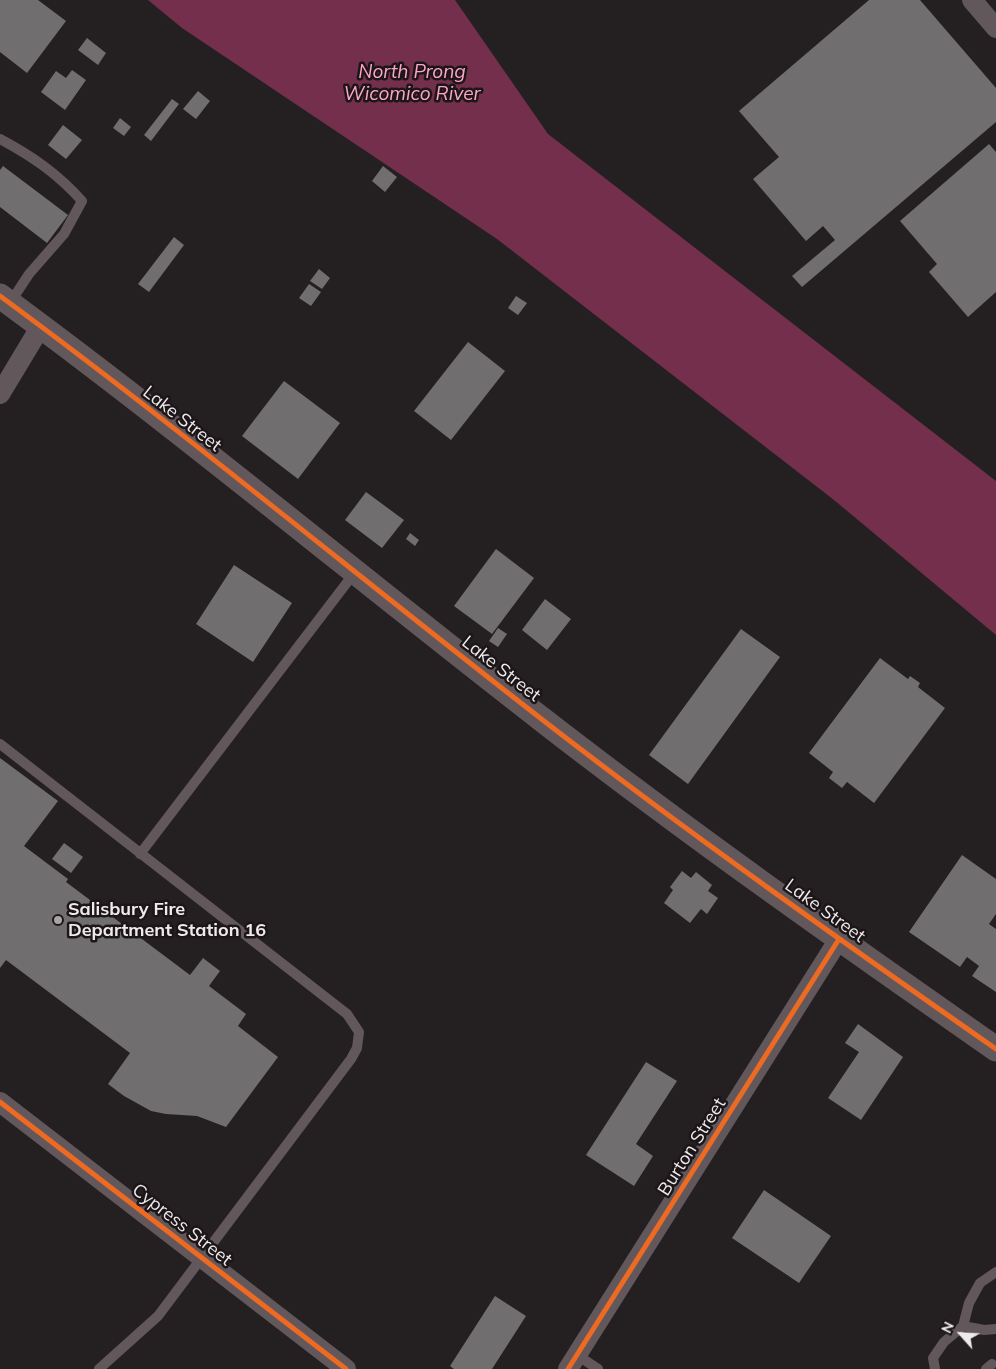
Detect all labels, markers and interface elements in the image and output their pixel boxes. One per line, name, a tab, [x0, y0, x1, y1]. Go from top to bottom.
water label: North Prong Wicomico River	[344, 61, 480, 105]
street label: Lake Street	[138, 382, 226, 456]
street label: Lake Street	[457, 632, 545, 706]
street label: Lake Street	[781, 875, 869, 947]
place label: Salisbury Fire Department Station 16	[68, 899, 266, 942]
marker: Salisbury Fire Department Station 16	[52, 914, 64, 926]
street label: Burton Street	[653, 1094, 731, 1200]
street label: Cypress Street	[128, 1179, 236, 1271]
north arrow	[936, 1309, 986, 1359]
text: N	[937, 1319, 958, 1336]

